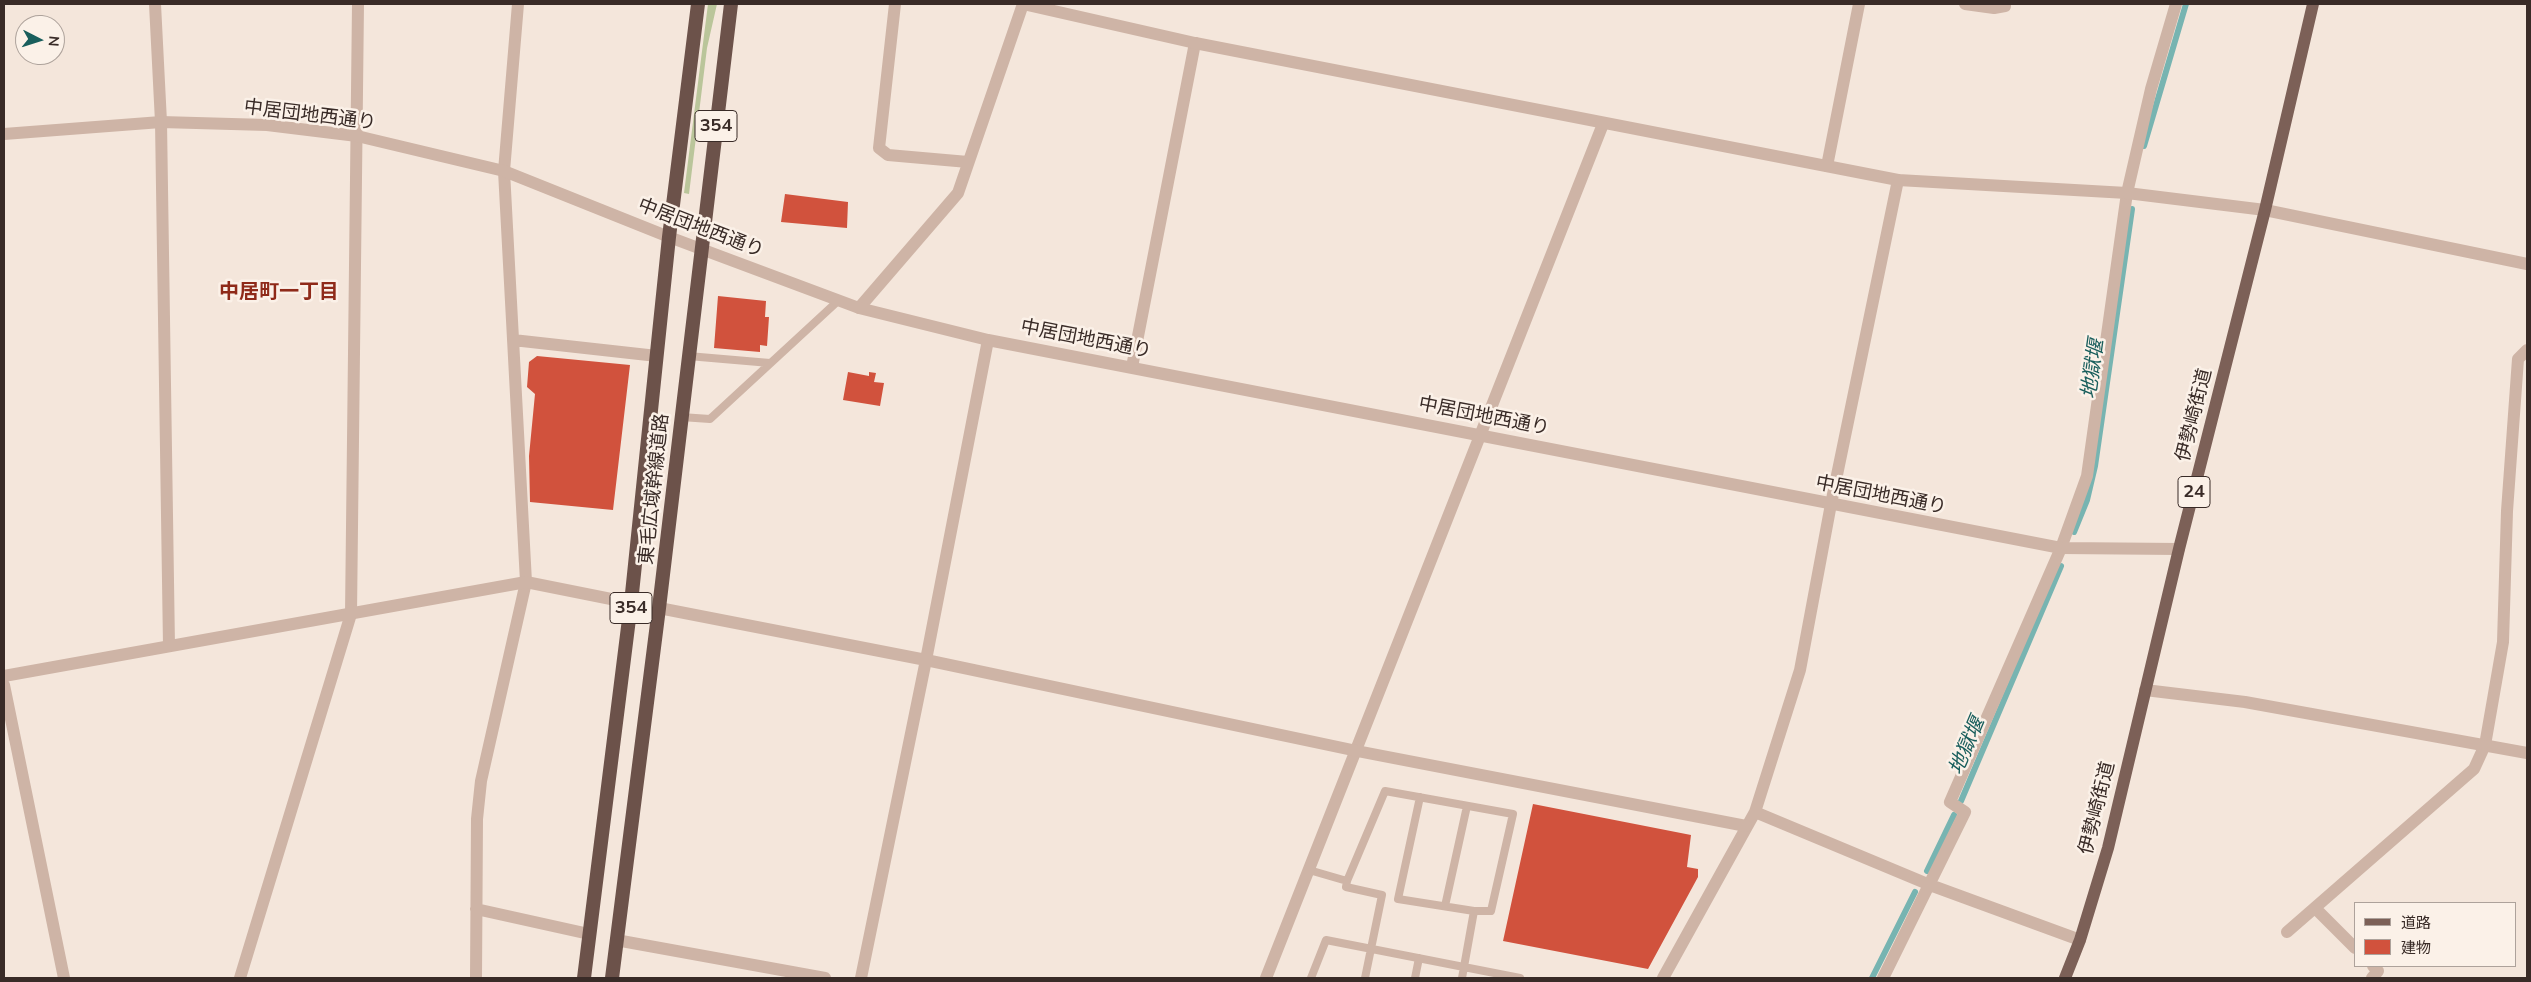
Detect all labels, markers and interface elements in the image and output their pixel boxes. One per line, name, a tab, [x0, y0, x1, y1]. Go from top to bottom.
north arrow	[15, 15, 65, 65]
text: N	[45, 35, 63, 47]
street label: 中居団地西通り	[243, 96, 377, 134]
road number: 354	[695, 110, 737, 142]
street label: 中居団地西通り	[635, 194, 767, 262]
district label: 中居町一丁目	[219, 280, 339, 304]
street label: 中居団地西通り	[1019, 315, 1153, 363]
water label: 地獄堰	[2077, 338, 2109, 400]
street label: 伊勢崎街道	[2171, 366, 2217, 464]
street label: 中居団地西通り	[1417, 392, 1551, 440]
street label: 東毛広域幹線道路	[635, 412, 673, 566]
street label: 中居団地西通り	[1814, 471, 1948, 519]
road number: 24	[2178, 477, 2210, 508]
road number: 354	[610, 592, 652, 624]
water label: 地獄堰	[1944, 714, 1990, 778]
street label: 伊勢崎街道	[2074, 759, 2120, 857]
legend	[2354, 902, 2516, 967]
text: 道路	[2401, 913, 2431, 932]
text: 建物	[2401, 938, 2431, 957]

